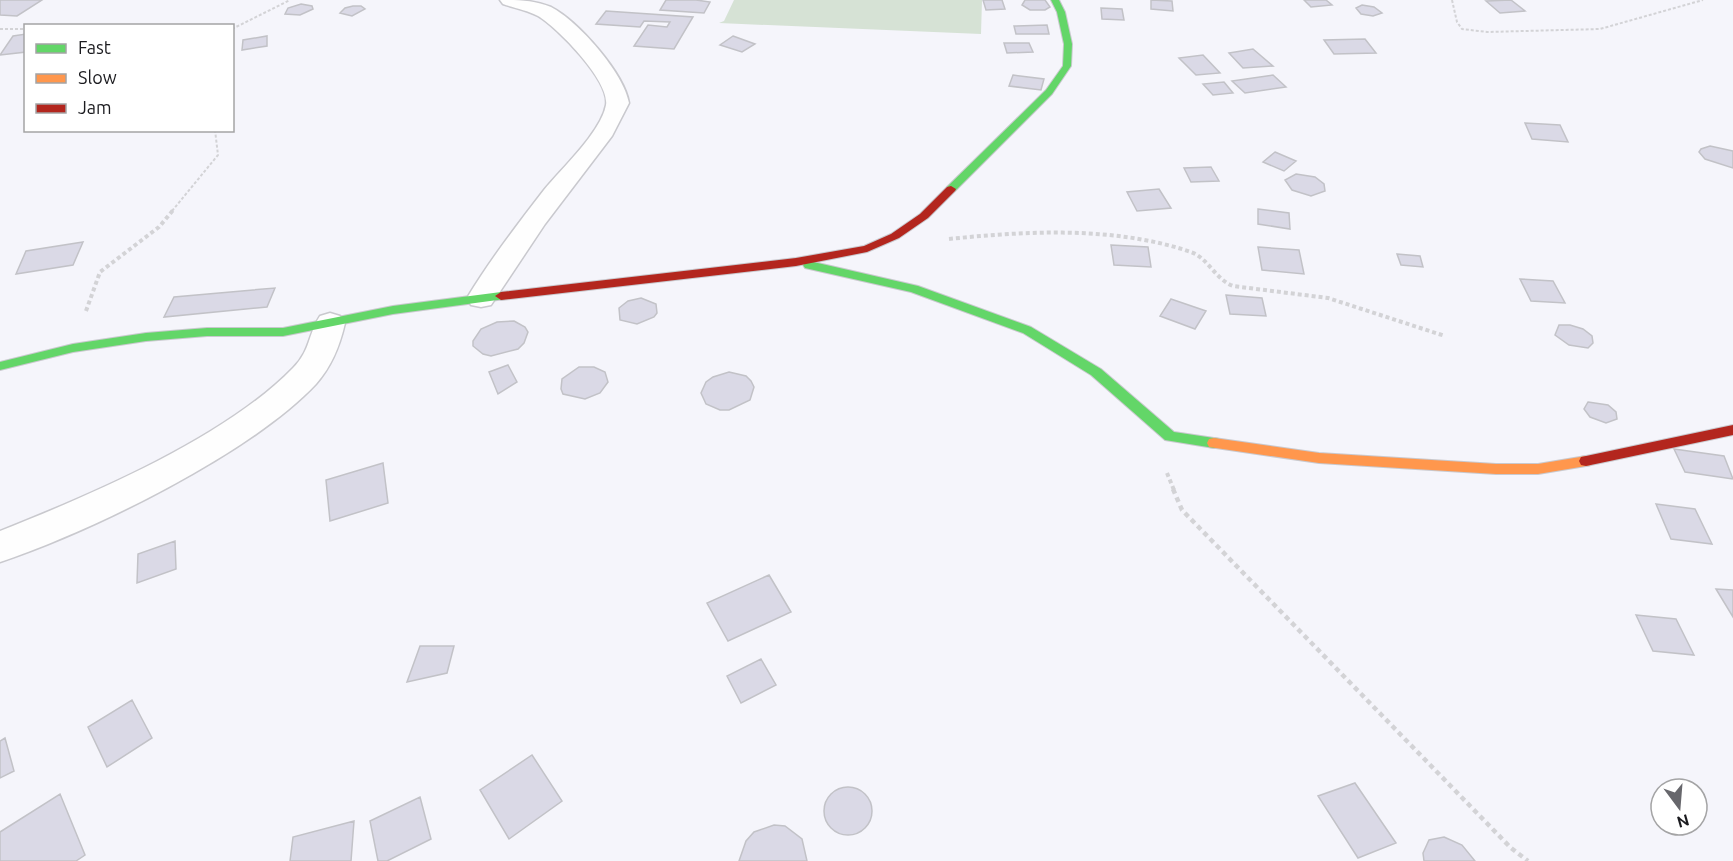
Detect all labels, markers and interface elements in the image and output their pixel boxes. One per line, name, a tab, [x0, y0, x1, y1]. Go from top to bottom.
legend	[24, 24, 234, 132]
text: Fast	[78, 37, 111, 57]
text: Slow	[78, 67, 117, 87]
text: Jam	[78, 97, 112, 117]
north arrow	[1649, 777, 1709, 837]
text: N	[1675, 811, 1691, 832]

